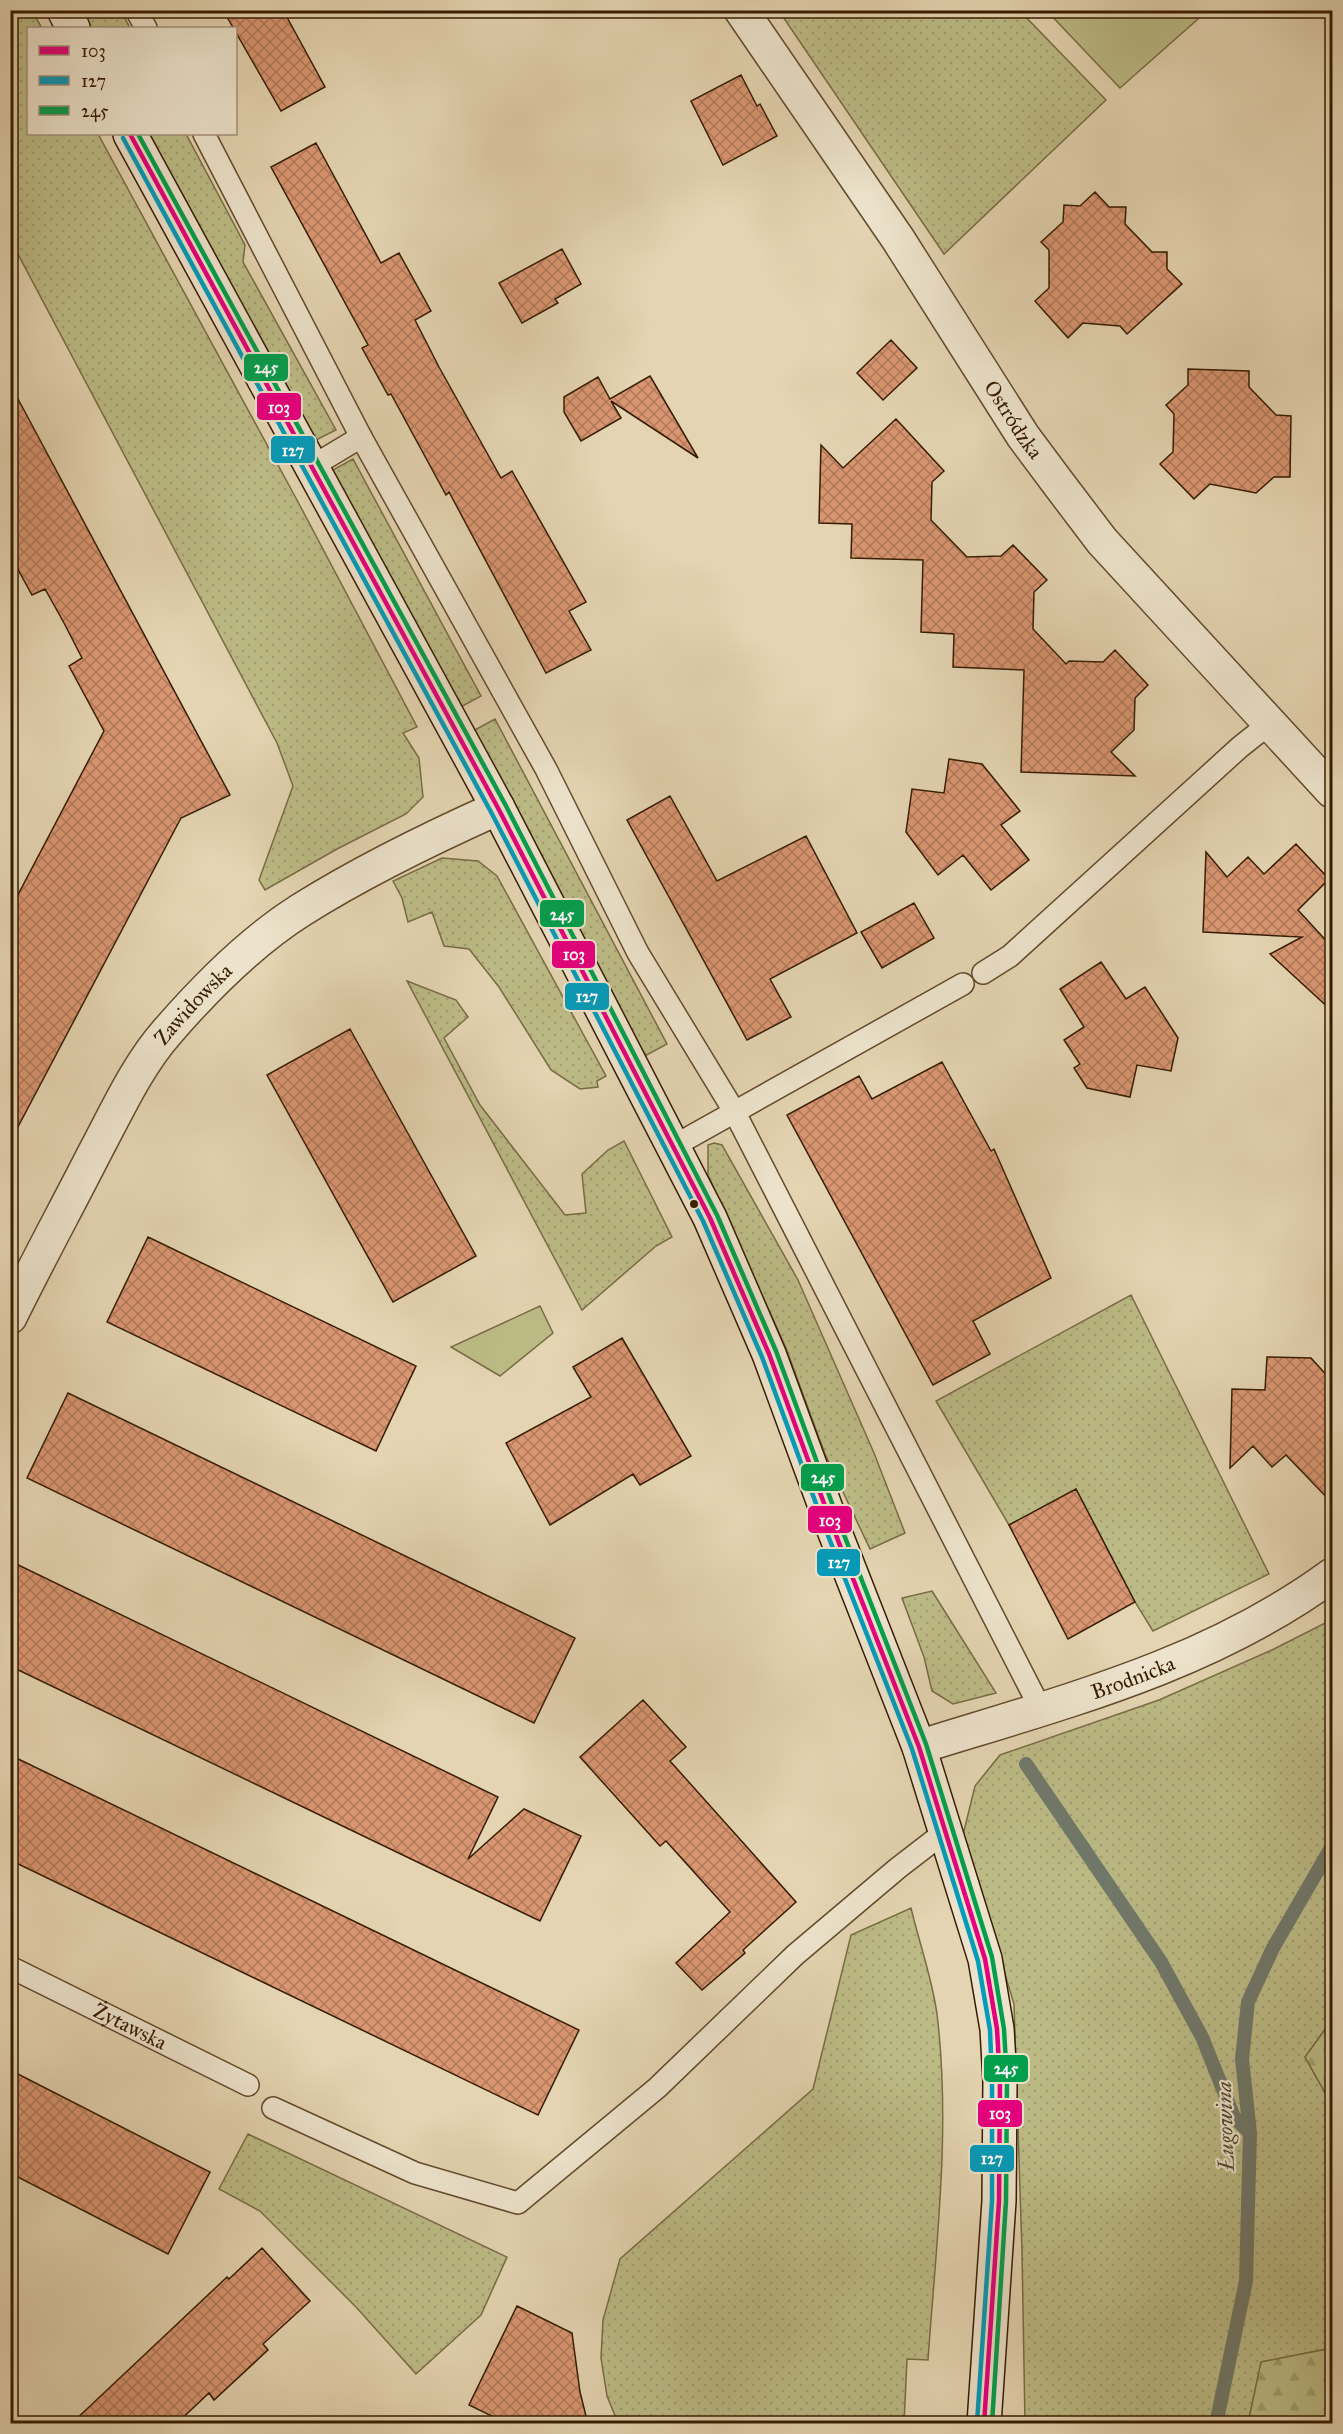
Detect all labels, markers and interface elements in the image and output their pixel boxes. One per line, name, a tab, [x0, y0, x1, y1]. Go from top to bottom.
legend	[27, 27, 237, 135]
text: 103	[81, 40, 106, 62]
text: 127	[81, 70, 106, 92]
text: 245	[81, 100, 109, 122]
line badge: 245	[243, 353, 289, 382]
text: 245	[254, 358, 279, 378]
street label: Ostródzka	[978, 376, 1049, 464]
line badge: 103	[256, 392, 302, 421]
text: 103	[268, 398, 290, 418]
line badge: 127	[270, 435, 316, 464]
text: 127	[282, 441, 305, 460]
line badge: 245	[539, 899, 585, 928]
text: 245	[550, 905, 575, 925]
line badge: 103	[551, 940, 596, 969]
text: 103	[563, 945, 585, 965]
street label: Zawidowska	[149, 958, 238, 1050]
line badge: 127	[564, 982, 610, 1011]
text: 127	[576, 987, 599, 1006]
unlabelled marker	[688, 1198, 700, 1210]
line badge: 245	[800, 1463, 845, 1492]
text: 245	[811, 1468, 836, 1488]
line badge: 103	[807, 1505, 853, 1534]
text: 103	[819, 1511, 841, 1531]
line badge: 127	[816, 1548, 861, 1577]
text: 127	[828, 1553, 851, 1572]
street label: Brodnicka	[1088, 1650, 1179, 1705]
street label: Żytawska	[89, 1997, 171, 2056]
line badge: 245	[983, 2054, 1029, 2083]
text: 245	[994, 2059, 1019, 2079]
water label: Ługowina	[1210, 2081, 1240, 2172]
line badge: 103	[977, 2099, 1023, 2128]
text: 103	[989, 2104, 1011, 2124]
line badge: 127	[969, 2144, 1015, 2173]
text: 127	[981, 2149, 1004, 2168]

